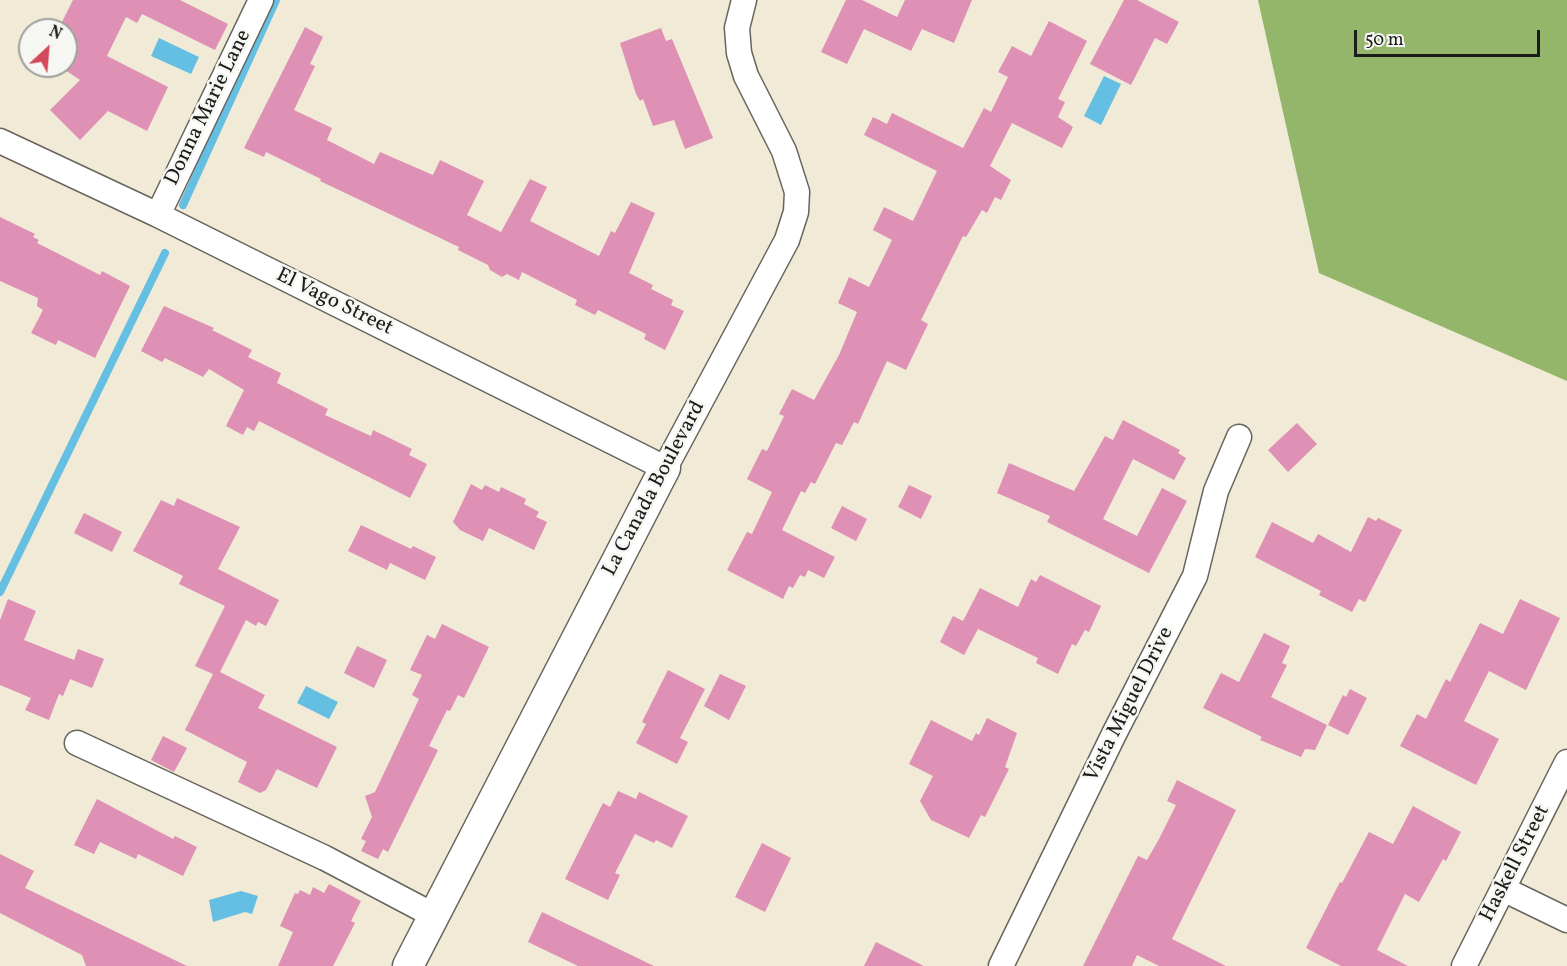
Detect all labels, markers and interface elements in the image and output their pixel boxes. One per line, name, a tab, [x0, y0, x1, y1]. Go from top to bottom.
north arrow	[18, 18, 78, 78]
scale bar	[1357, 18, 1543, 56]
text: N	[45, 21, 65, 46]
street label: Donna Marie Lane	[160, 26, 258, 190]
text: 50 m	[1365, 28, 1404, 53]
street label: El Vago Street	[271, 264, 397, 342]
street label: La Canada Boulevard	[598, 397, 712, 581]
street label: Vista Miguel Drive	[1080, 623, 1180, 787]
street label: Haskell Street	[1476, 801, 1556, 927]

